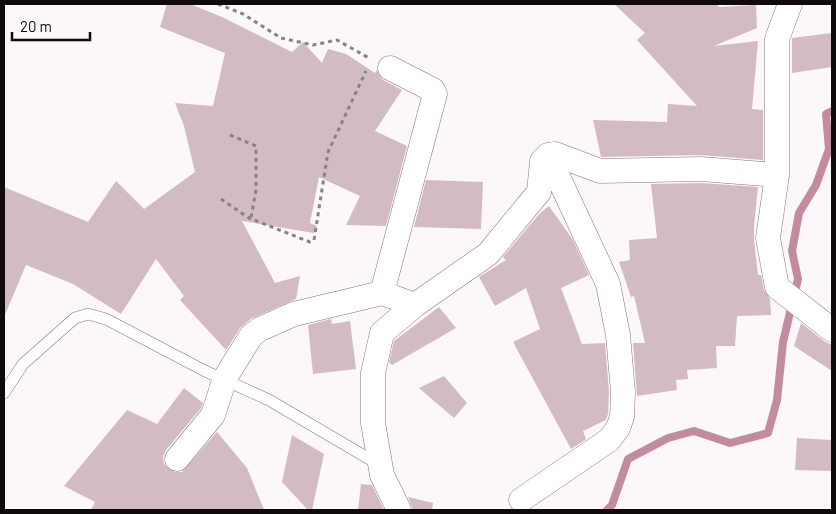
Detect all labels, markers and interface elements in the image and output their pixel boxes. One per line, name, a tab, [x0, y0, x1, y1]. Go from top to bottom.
scale bar	[12, 10, 90, 42]
text: 20 m	[20, 17, 52, 35]

